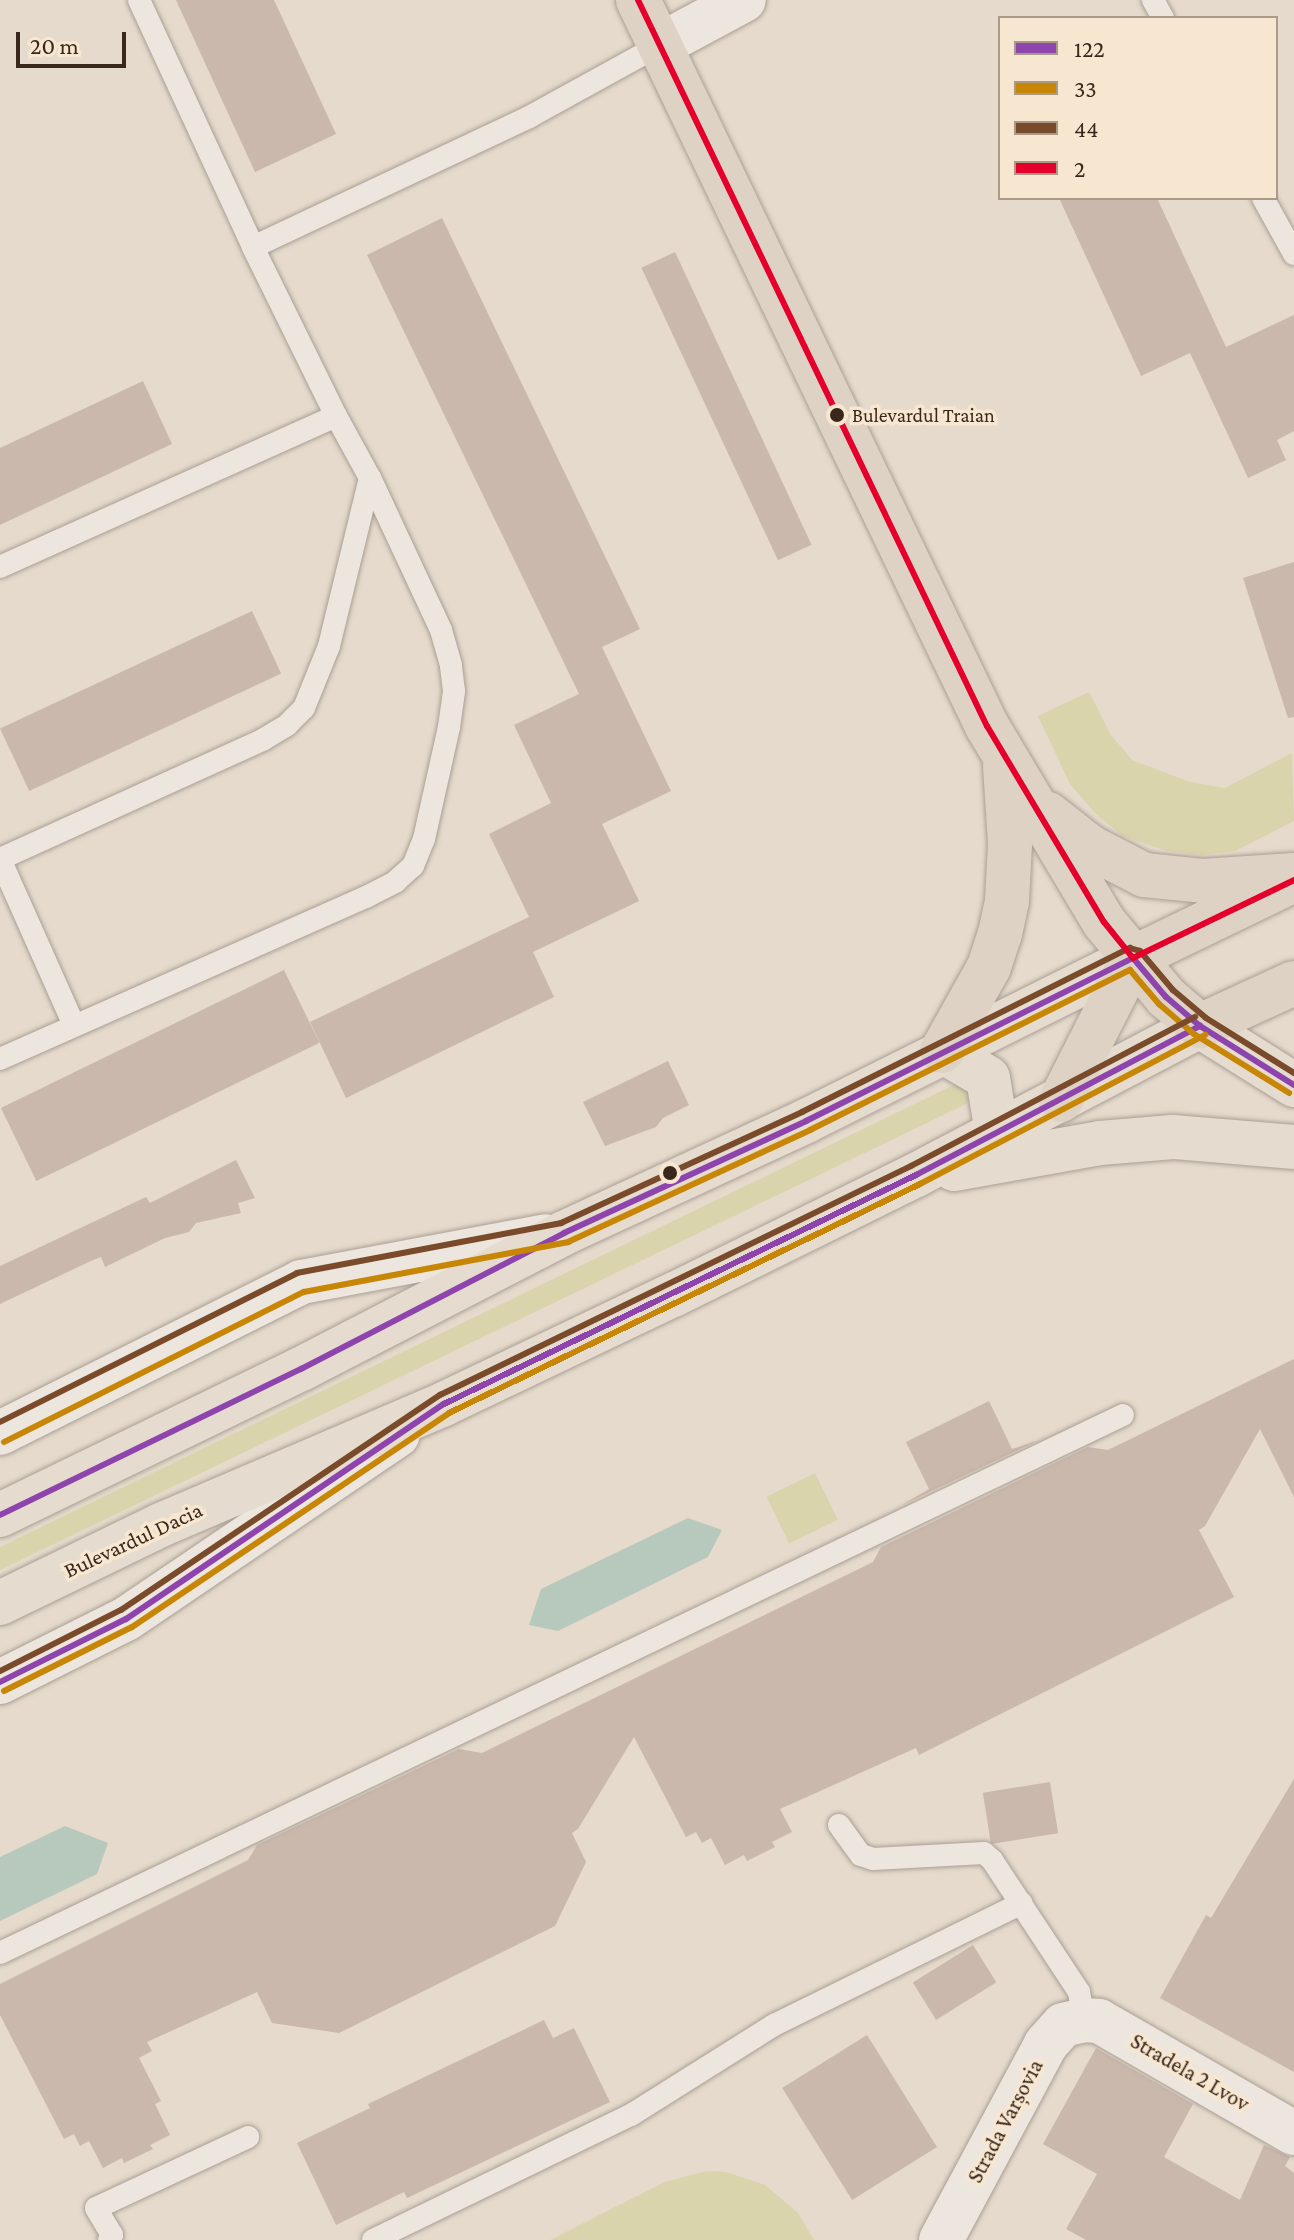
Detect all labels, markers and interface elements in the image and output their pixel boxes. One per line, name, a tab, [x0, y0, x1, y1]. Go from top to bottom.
scale bar	[20, 16, 130, 66]
legend	[998, 16, 1278, 200]
text: 20 m	[30, 32, 79, 59]
text: 122	[1074, 35, 1105, 62]
text: 33	[1074, 75, 1097, 102]
text: 44	[1074, 115, 1099, 142]
text: 2	[1074, 155, 1085, 182]
place label: Bulevardul Traian	[852, 403, 995, 427]
marker: Bulevardul Traian	[829, 407, 845, 423]
unlabelled marker	[662, 1165, 678, 1181]
street label: Bulevardul Dacia	[60, 1496, 206, 1584]
street label: Stradela 2 Lvov	[1126, 2027, 1254, 2117]
street label: Strada Varșovia	[961, 2055, 1049, 2187]

